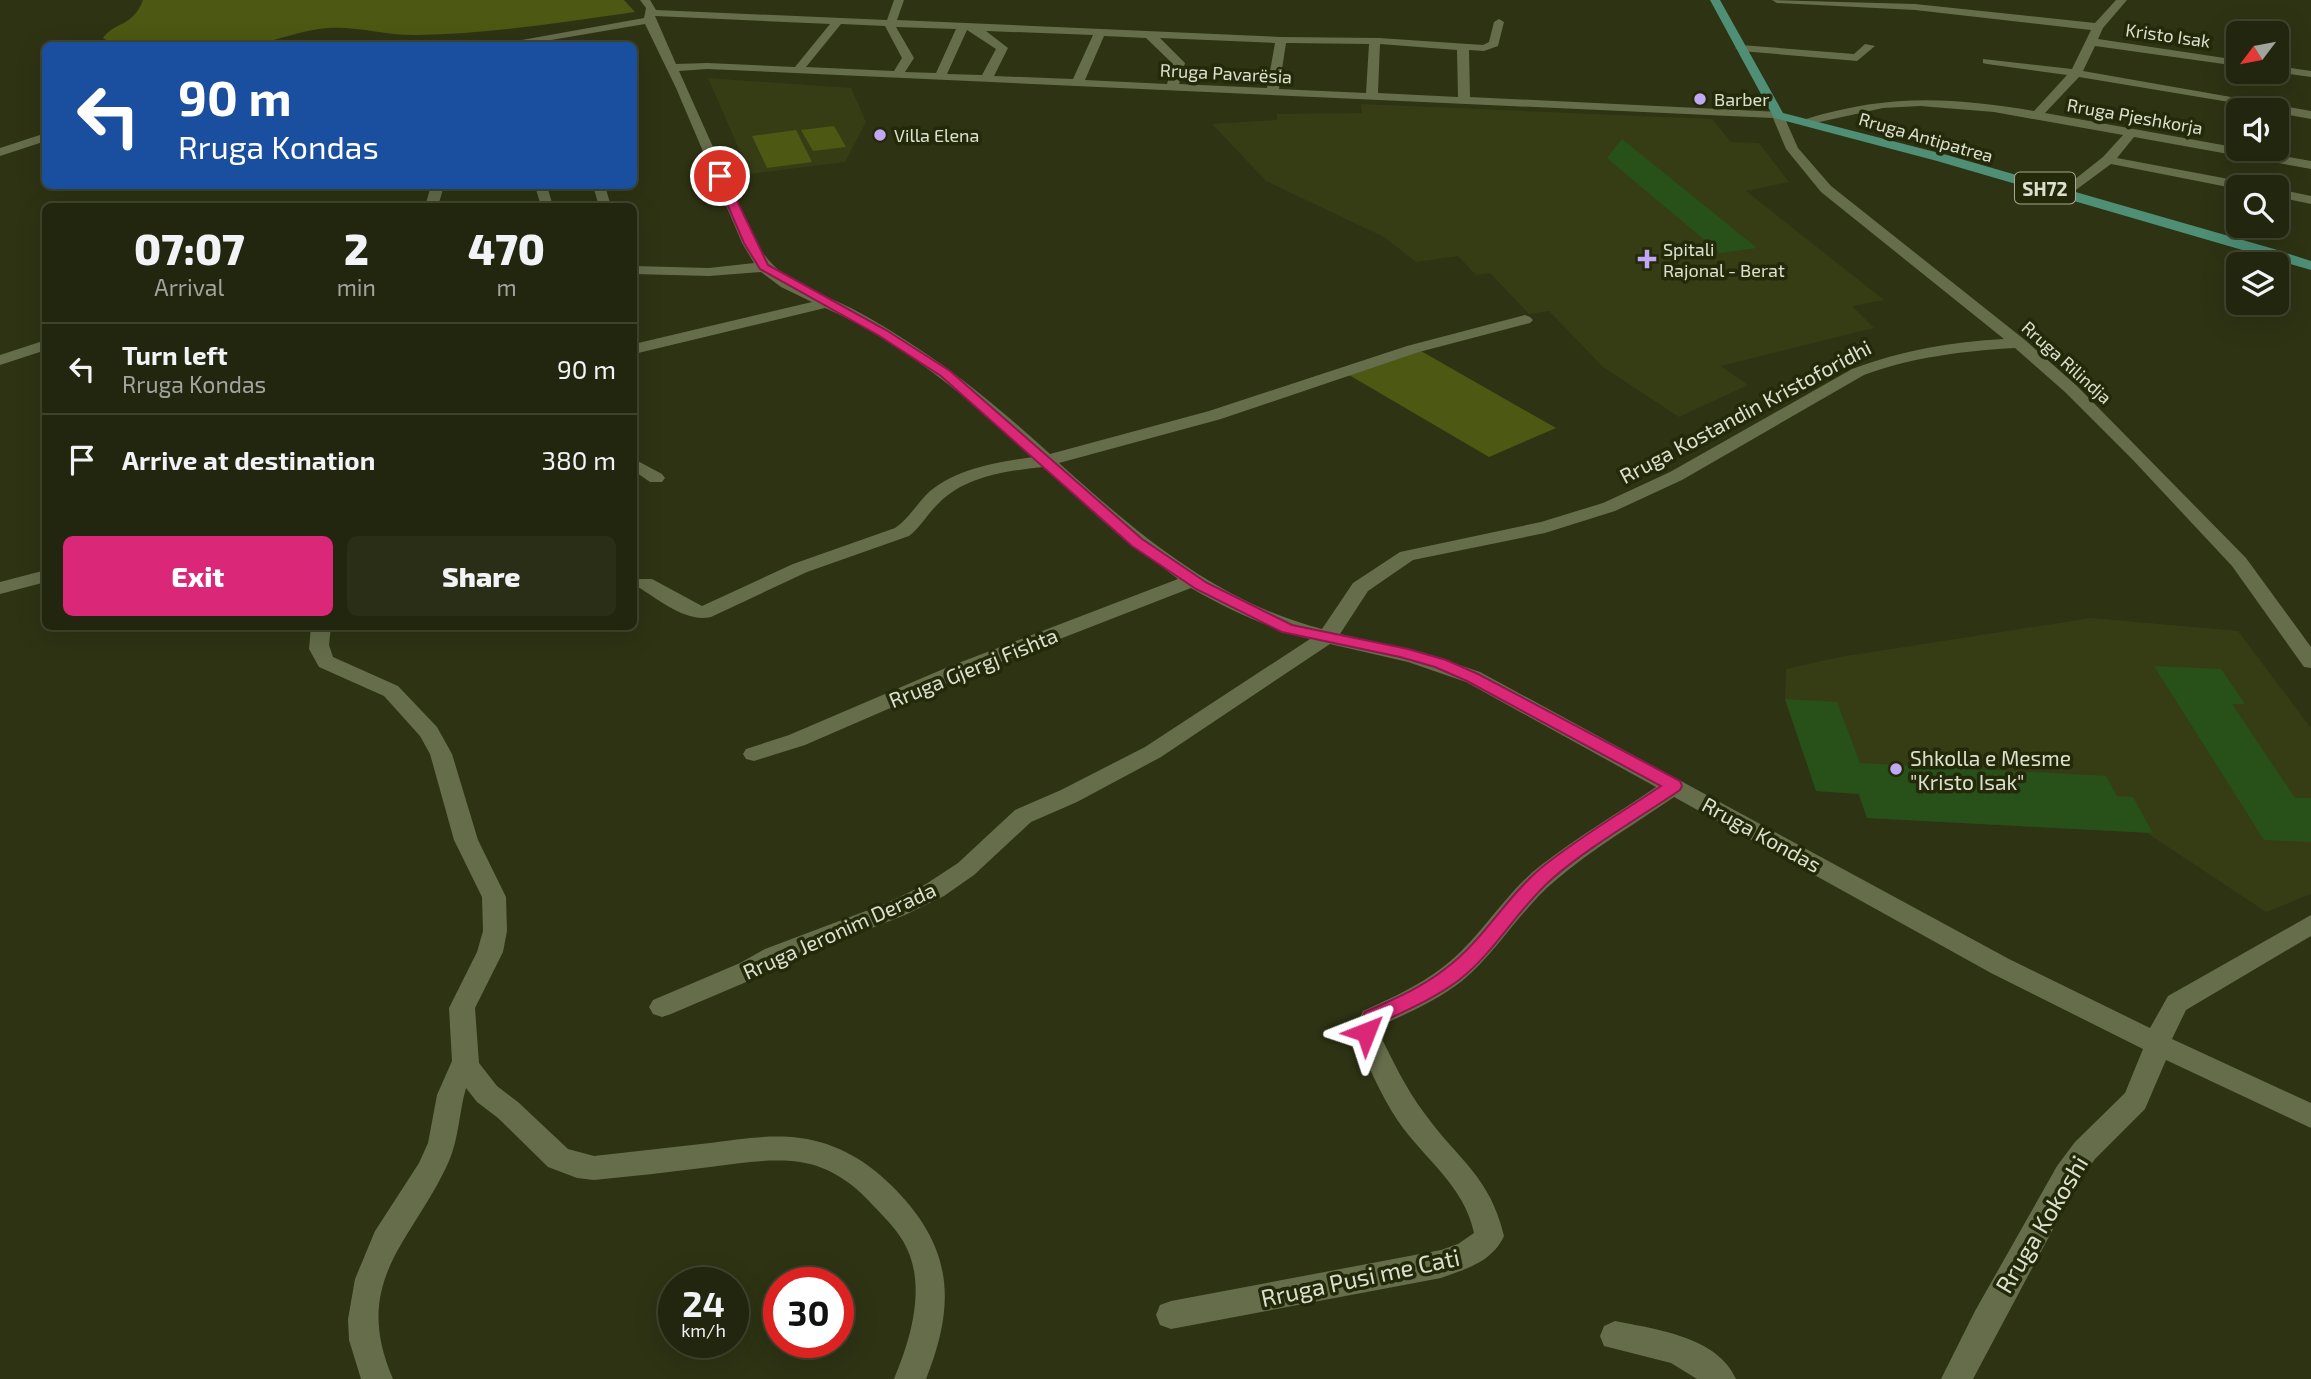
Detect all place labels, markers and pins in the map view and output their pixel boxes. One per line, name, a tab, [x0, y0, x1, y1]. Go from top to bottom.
place label: Barber	[1714, 88, 1769, 110]
marker: Barber	[1692, 91, 1708, 107]
place label: Villa Elena	[894, 124, 979, 146]
marker: Villa Elena	[872, 127, 888, 143]
pin	[690, 146, 750, 206]
place label: Spitali Rajonal - Berat	[1663, 238, 1785, 281]
marker: Spitali Rajonal - Berat	[1637, 249, 1657, 269]
place label: Shkolla e Mesme "Kristo Isak"	[1910, 745, 2071, 794]
marker: Shkolla e Mesme "Kristo Isak"	[1888, 761, 1904, 777]

